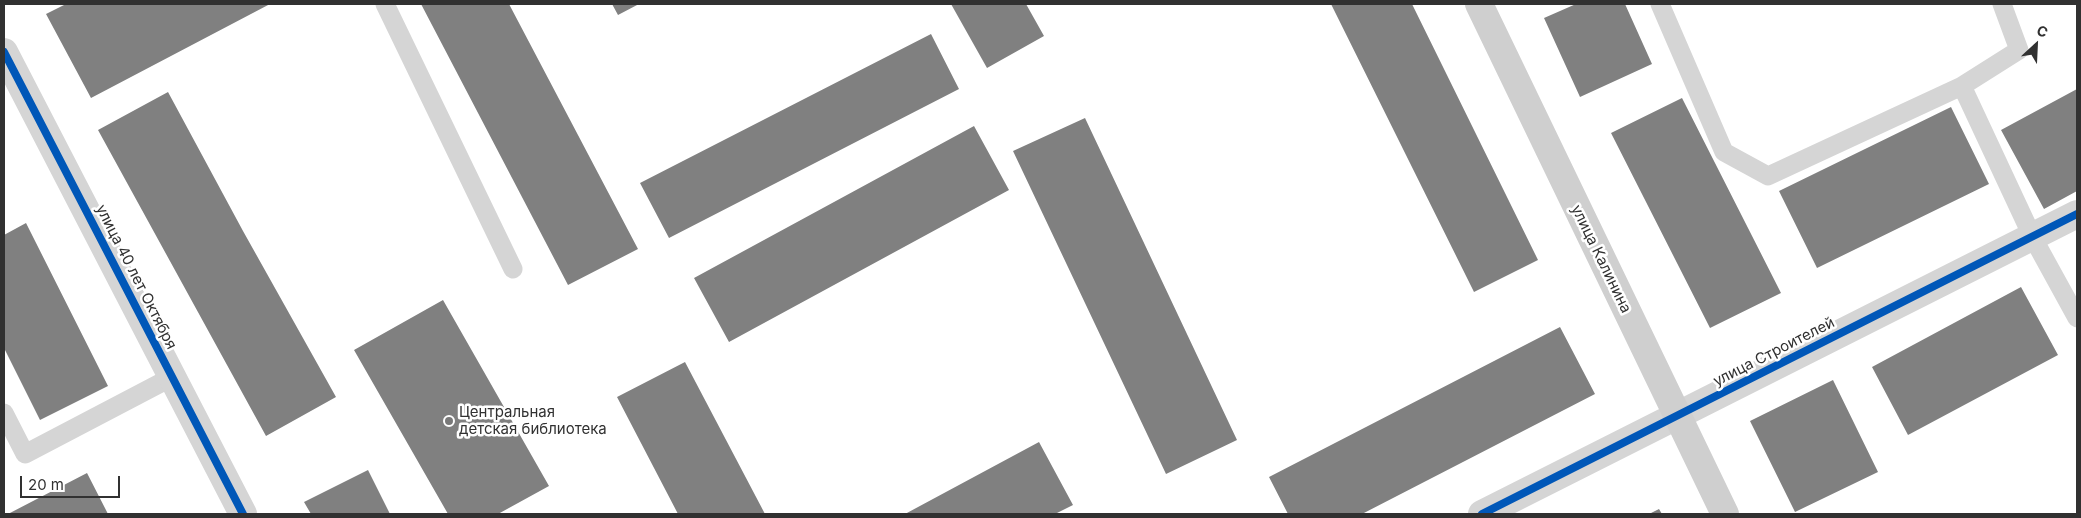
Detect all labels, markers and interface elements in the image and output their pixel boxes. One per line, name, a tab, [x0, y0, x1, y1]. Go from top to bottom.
north arrow	[2011, 20, 2061, 70]
text: С	[2034, 21, 2051, 41]
street label: улица 40 лет Октября	[92, 202, 180, 352]
street label: улица Калинина	[1567, 202, 1635, 316]
street label: улица Строителей	[1710, 314, 1838, 390]
place label: Центральная детская библиотека	[459, 403, 607, 438]
marker: Центральная детская библиотека	[443, 415, 455, 427]
scale bar	[22, 466, 122, 498]
text: 20 m	[28, 475, 64, 494]

